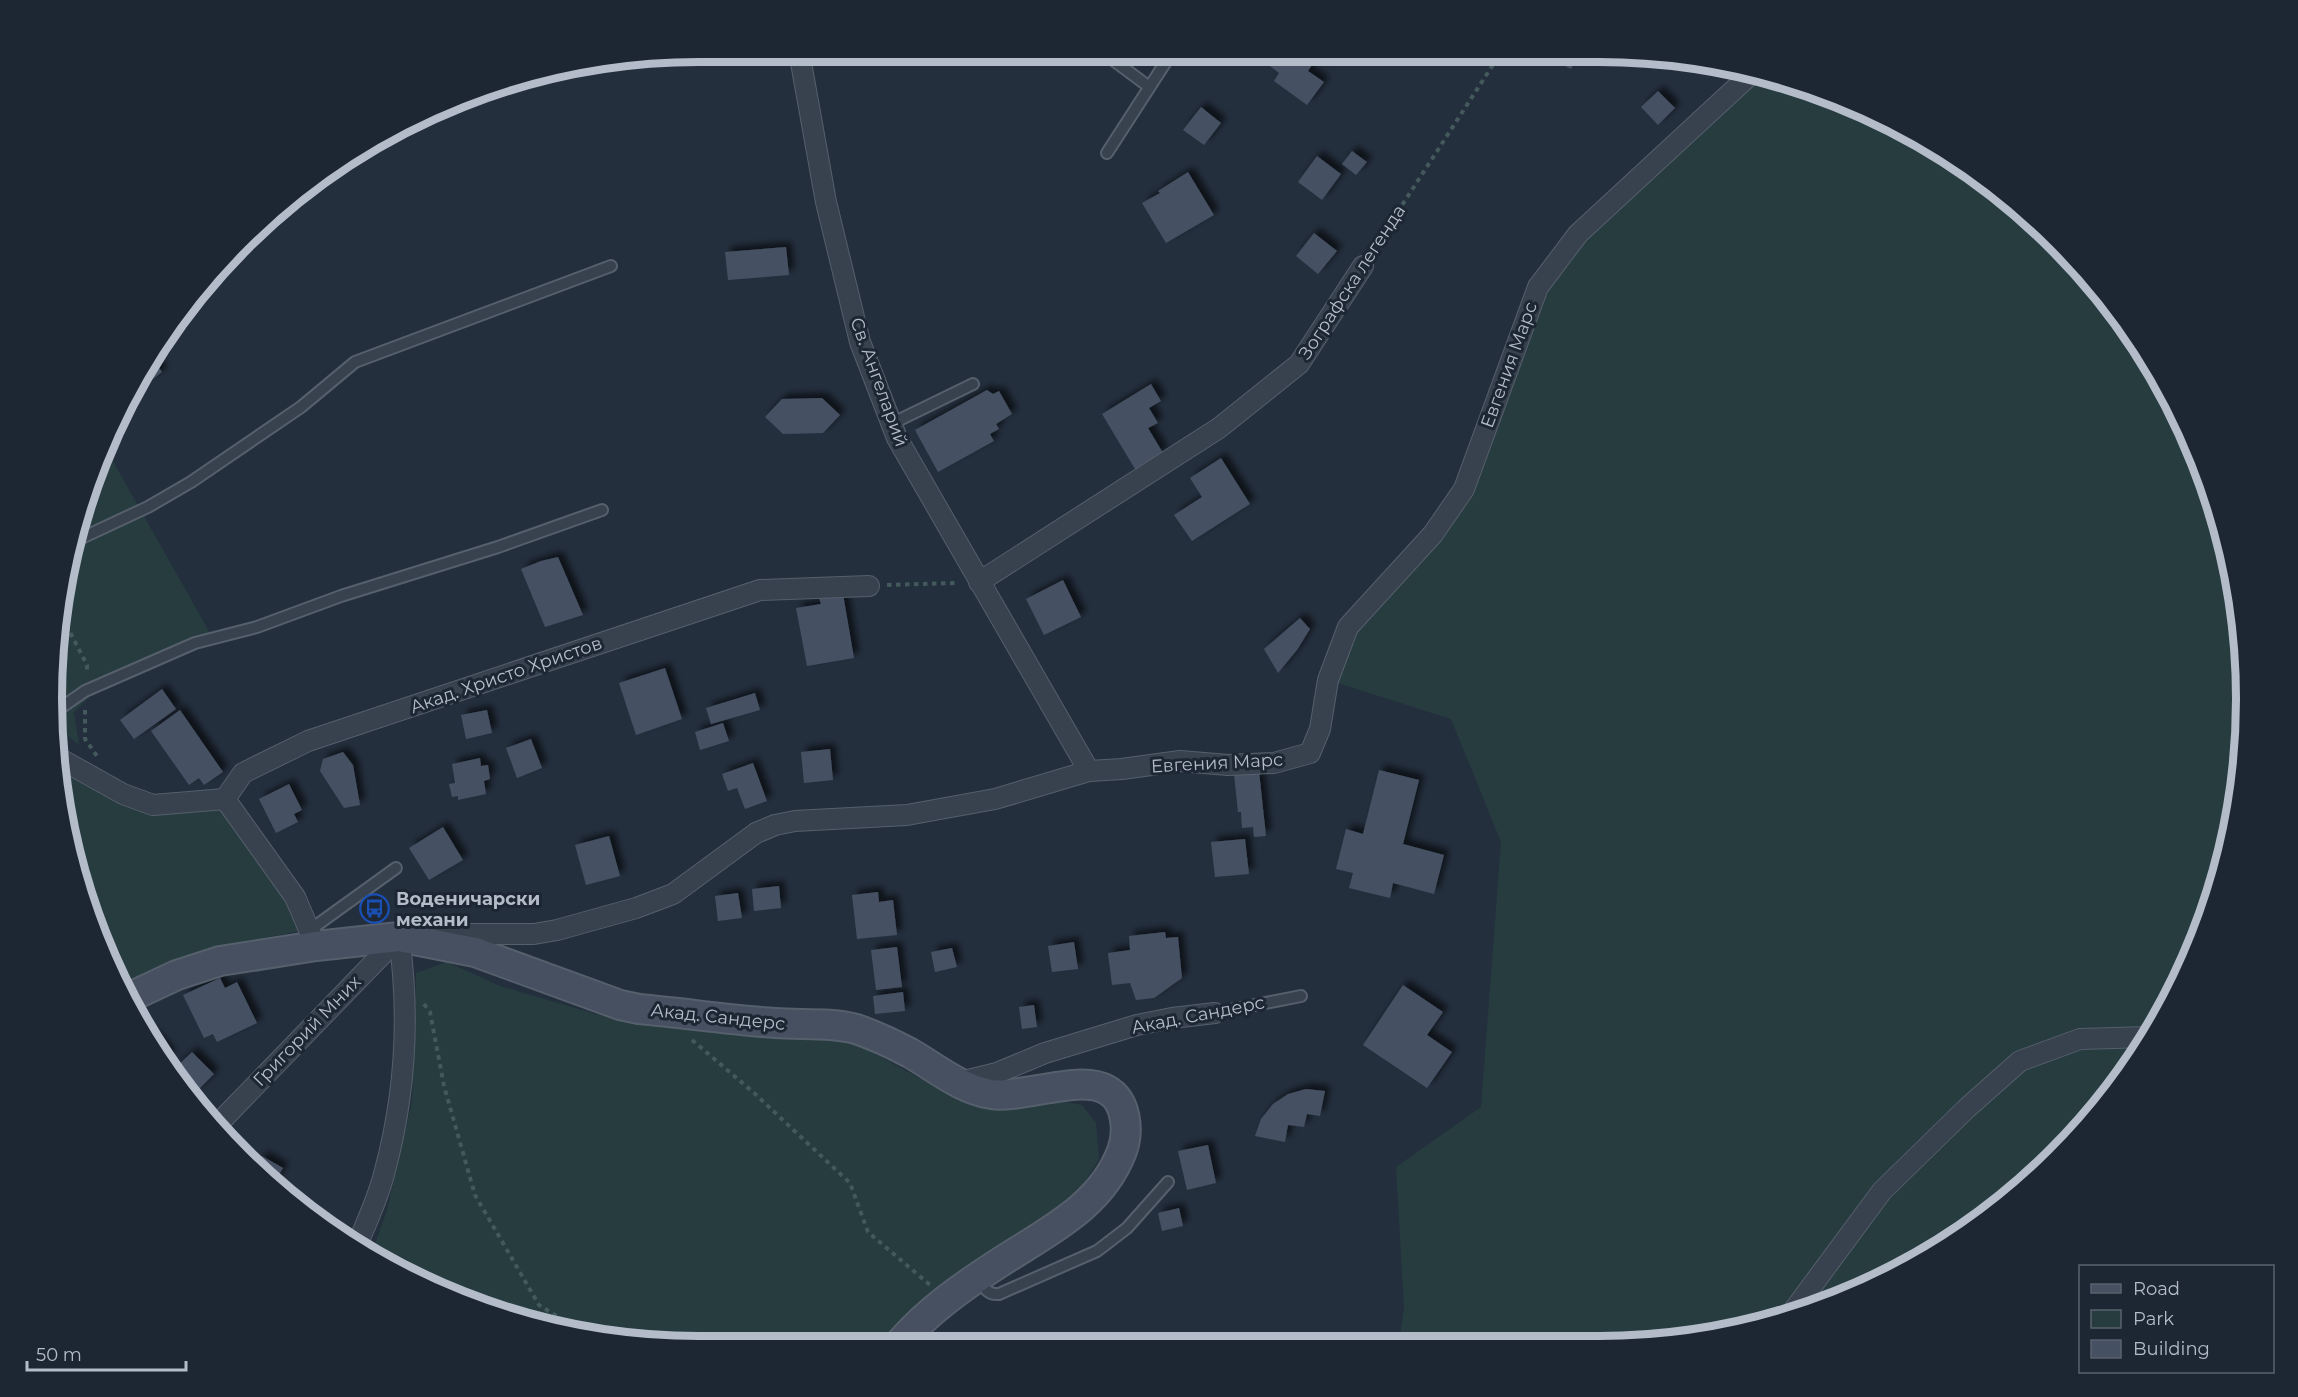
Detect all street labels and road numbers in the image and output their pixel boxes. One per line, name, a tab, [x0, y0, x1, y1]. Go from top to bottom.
street label: Зографска легенда	[1294, 201, 1410, 363]
street label: Евгения Марс	[1476, 299, 1542, 431]
street label: Св. Ангеларий	[845, 314, 913, 450]
street label: Акад. Христо Христов	[407, 632, 605, 718]
street label: Евгения Марс	[1150, 749, 1284, 777]
street label: Григорий Мних	[249, 971, 366, 1091]
street label: Акад. Сандерс	[1130, 991, 1266, 1039]
street label: Акад. Сандерс	[650, 999, 786, 1035]

